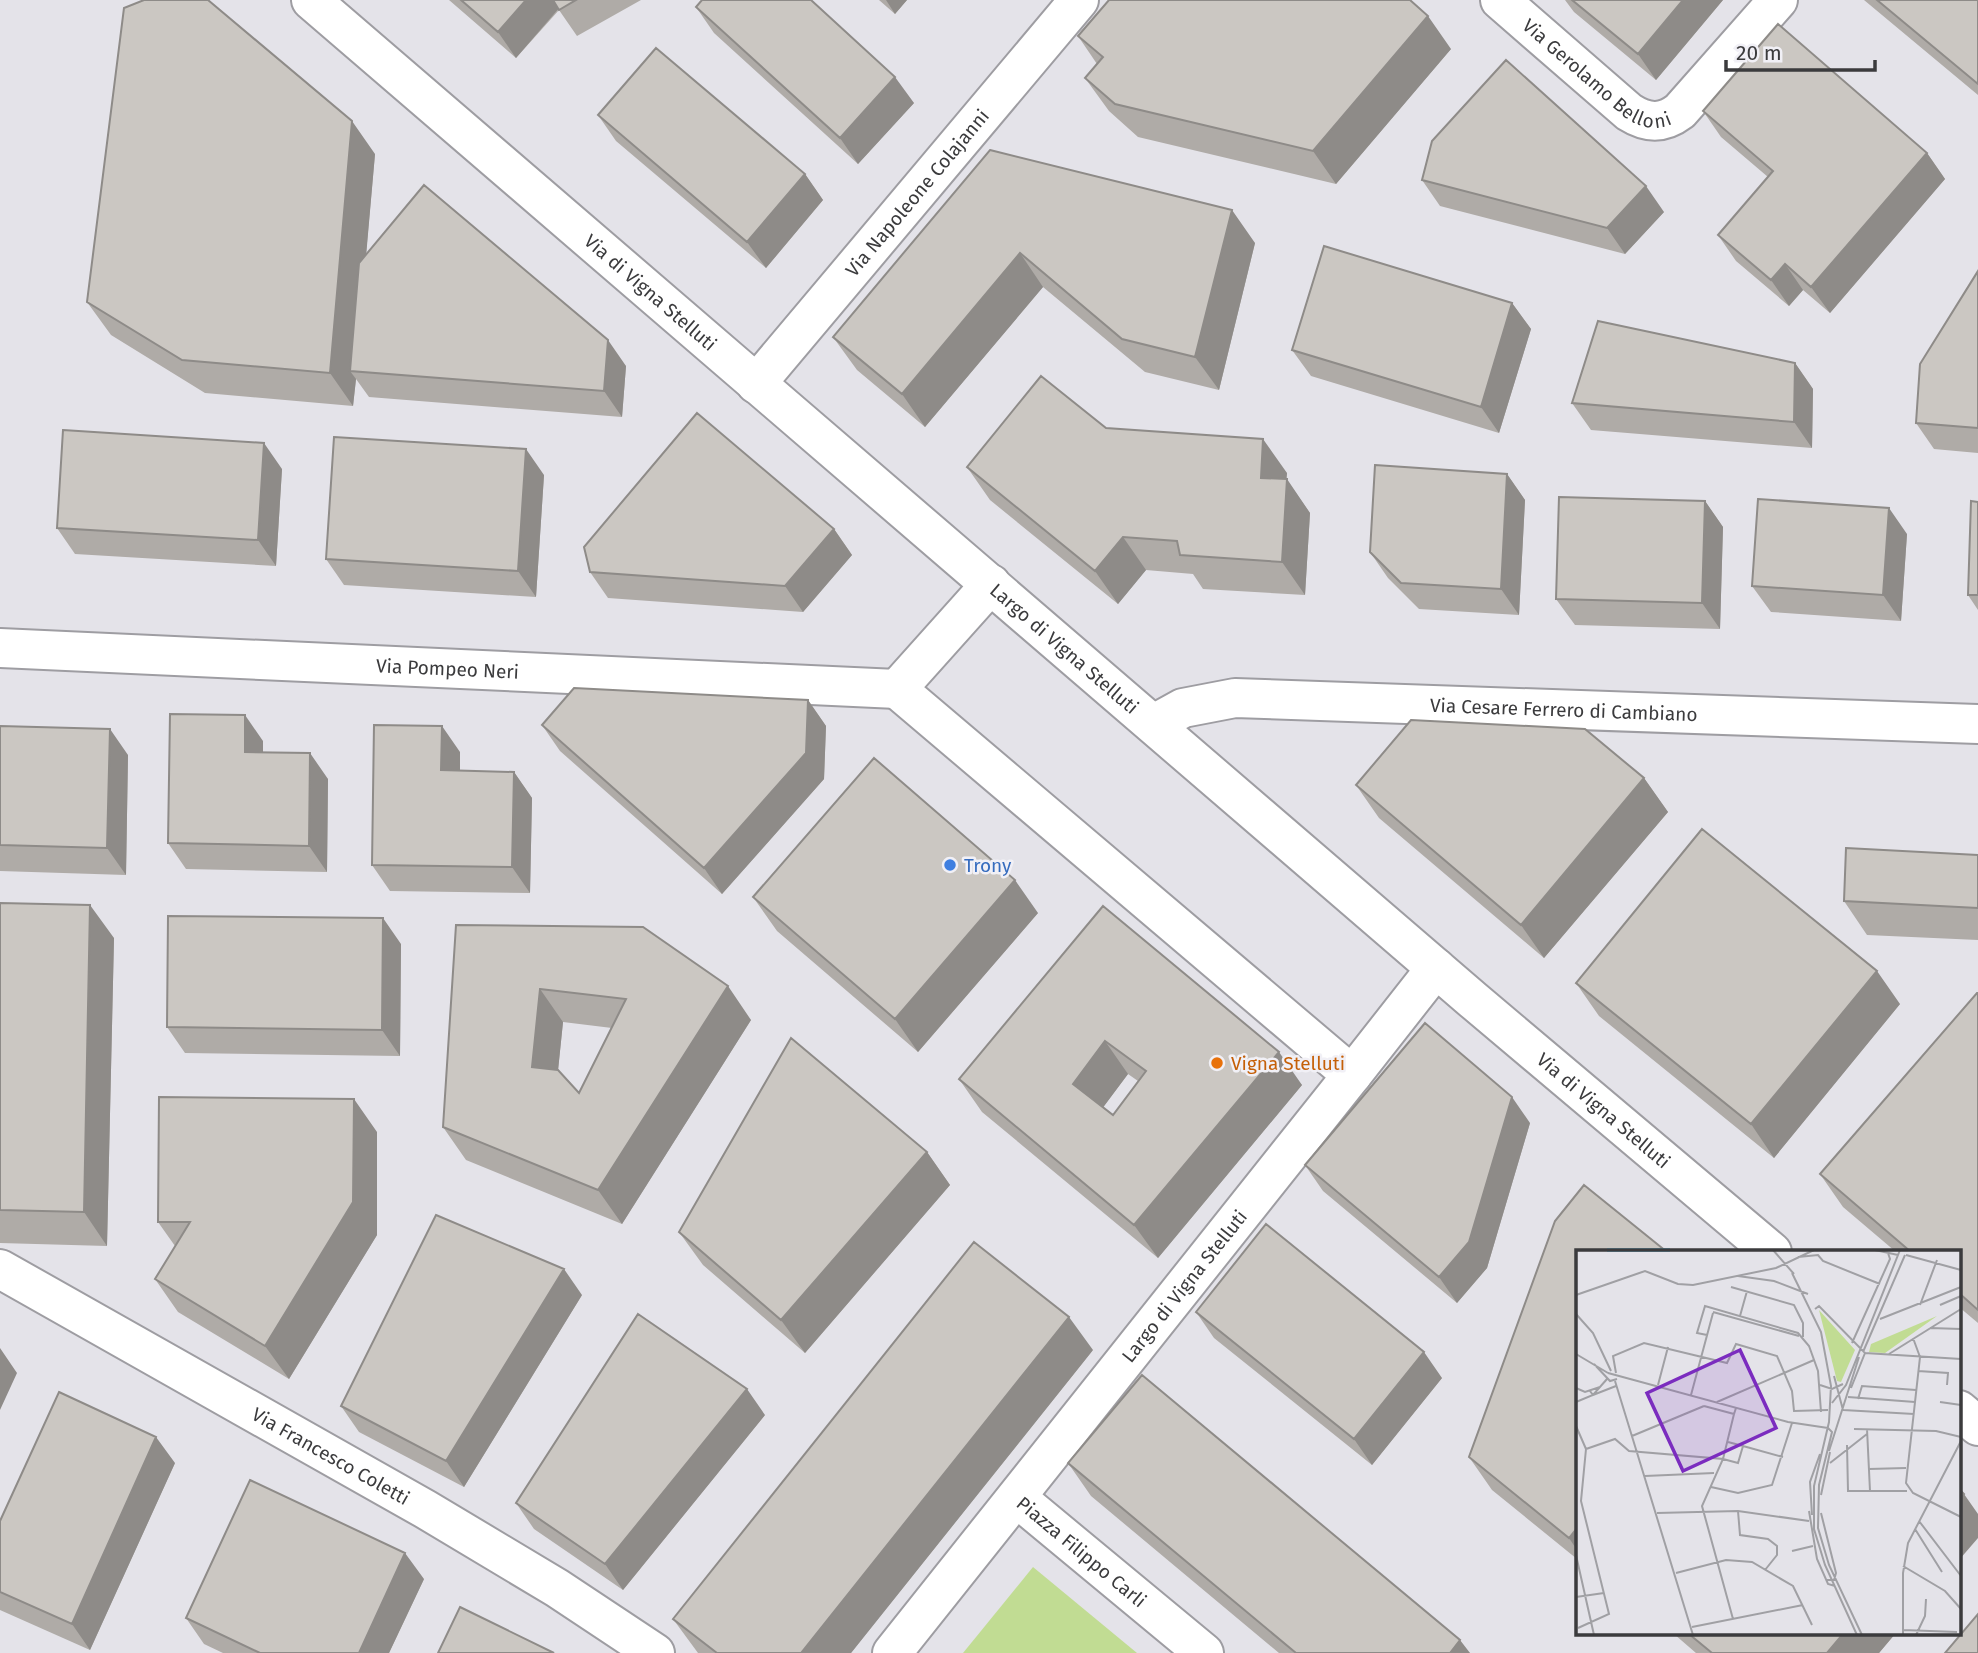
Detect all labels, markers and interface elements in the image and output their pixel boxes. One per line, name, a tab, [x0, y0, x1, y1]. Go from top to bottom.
street label: Via Gerolamo Belloni	[1518, 13, 1674, 133]
scale bar	[1726, 28, 1875, 72]
text: 20 m	[1736, 40, 1782, 66]
street label: Via Napoleone Colajanni	[840, 105, 994, 281]
street label: Via di Vigna Stelluti	[580, 229, 721, 355]
street label: Largo di Vigna Stelluti	[986, 578, 1143, 719]
street label: Via Pompeo Neri	[376, 654, 520, 683]
street label: Via Cesare Ferrero di Cambiano	[1430, 693, 1698, 726]
place label: Trony	[964, 854, 1012, 877]
marker: Trony	[942, 857, 958, 873]
street label: Via di Vigna Stelluti	[1532, 1047, 1675, 1173]
place label: Vigna Stelluti	[1231, 1052, 1345, 1075]
marker: Vigna Stelluti	[1209, 1055, 1225, 1071]
street label: Largo di Vigna Stelluti	[1116, 1205, 1252, 1367]
inset map	[1576, 1250, 1960, 1636]
street label: Via Francesco Coletti	[248, 1402, 414, 1509]
street label: Piazza Filippo Carli	[1012, 1491, 1151, 1612]

